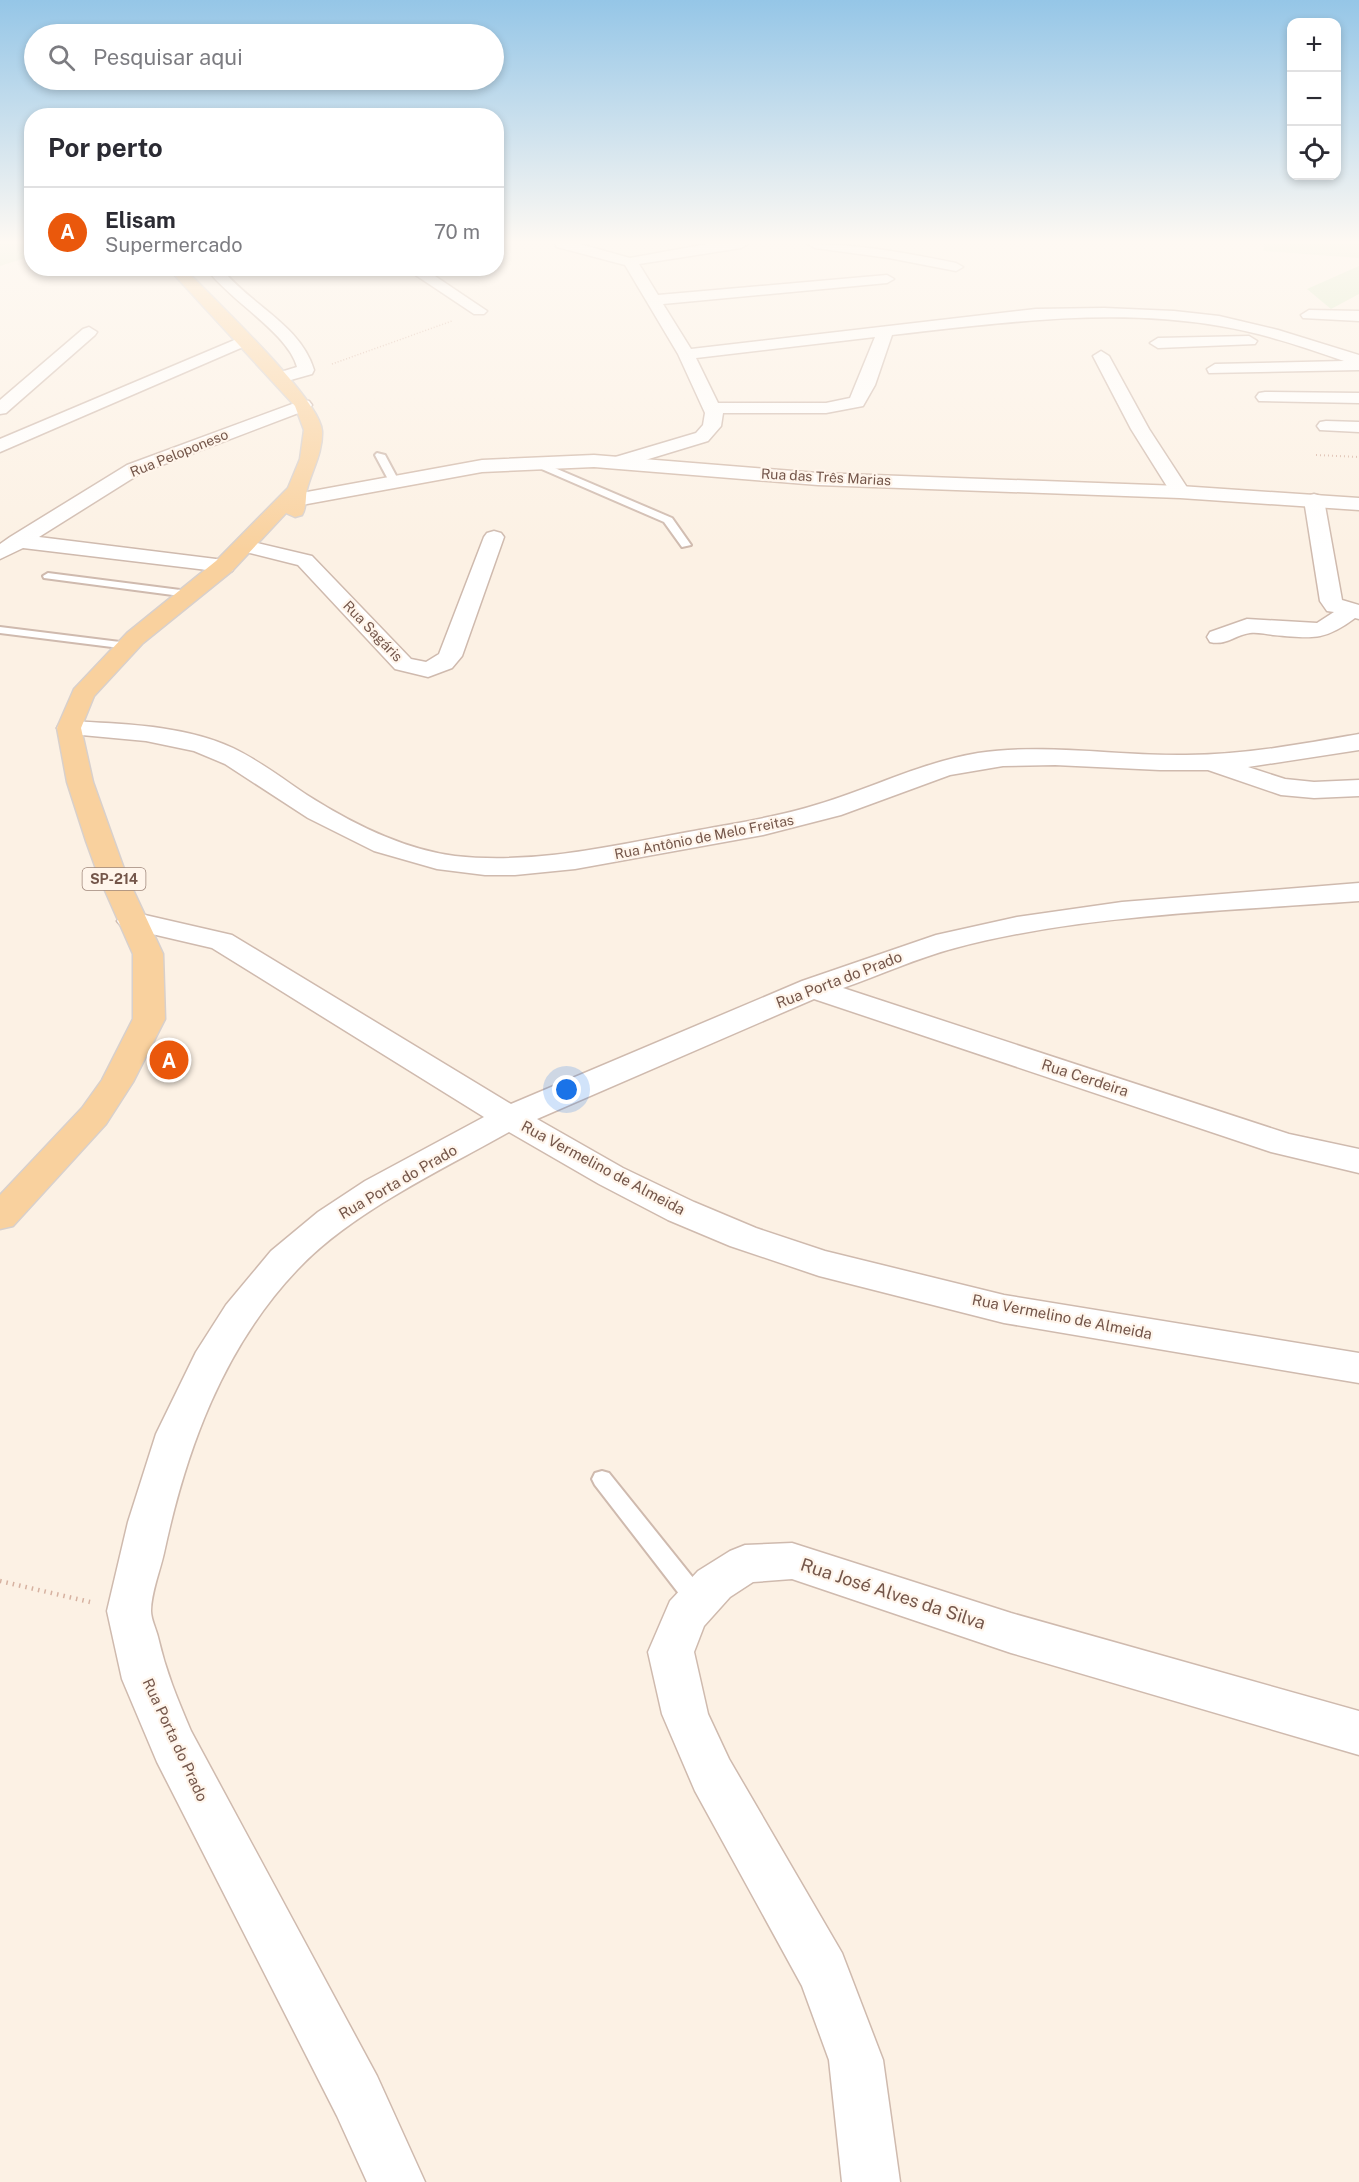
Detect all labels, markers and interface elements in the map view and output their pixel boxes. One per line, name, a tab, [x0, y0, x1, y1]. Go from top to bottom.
map controls	[1287, 18, 1341, 180]
button: +	[1287, 18, 1341, 72]
search box	[24, 24, 504, 90]
icon: search	[45, 41, 78, 74]
text: Pesquisar aqui	[93, 44, 243, 70]
button: −	[1287, 72, 1341, 126]
button: locate	[1287, 126, 1341, 180]
text: Por perto	[48, 132, 163, 163]
text: Elisam	[105, 207, 176, 233]
text: A	[60, 220, 75, 244]
text: 70 m	[434, 220, 480, 244]
text: Supermercado	[105, 233, 243, 257]
street label: Rua Peloponeso	[128, 426, 230, 480]
street label: Rua das Três Marias	[761, 466, 891, 488]
street label: Rua Sagáris	[340, 597, 406, 665]
street label: Rua Antônio de Melo Freitas	[613, 812, 795, 862]
road number: SP-214	[82, 868, 146, 890]
street label: Rua Porta do Prado	[773, 948, 904, 1011]
pin: A	[150, 1038, 188, 1082]
street label: Rua Cerdeira	[1040, 1055, 1131, 1100]
your location	[552, 1075, 581, 1104]
street label: Rua Vermelino de Almeida	[519, 1117, 688, 1218]
street label: Rua Porta do Prado	[336, 1141, 460, 1222]
street label: Rua Vermelino de Almeida	[971, 1291, 1153, 1342]
street label: Rua José Alves da Silva	[798, 1554, 988, 1633]
street label: Rua Porta do Prado	[140, 1676, 211, 1804]

